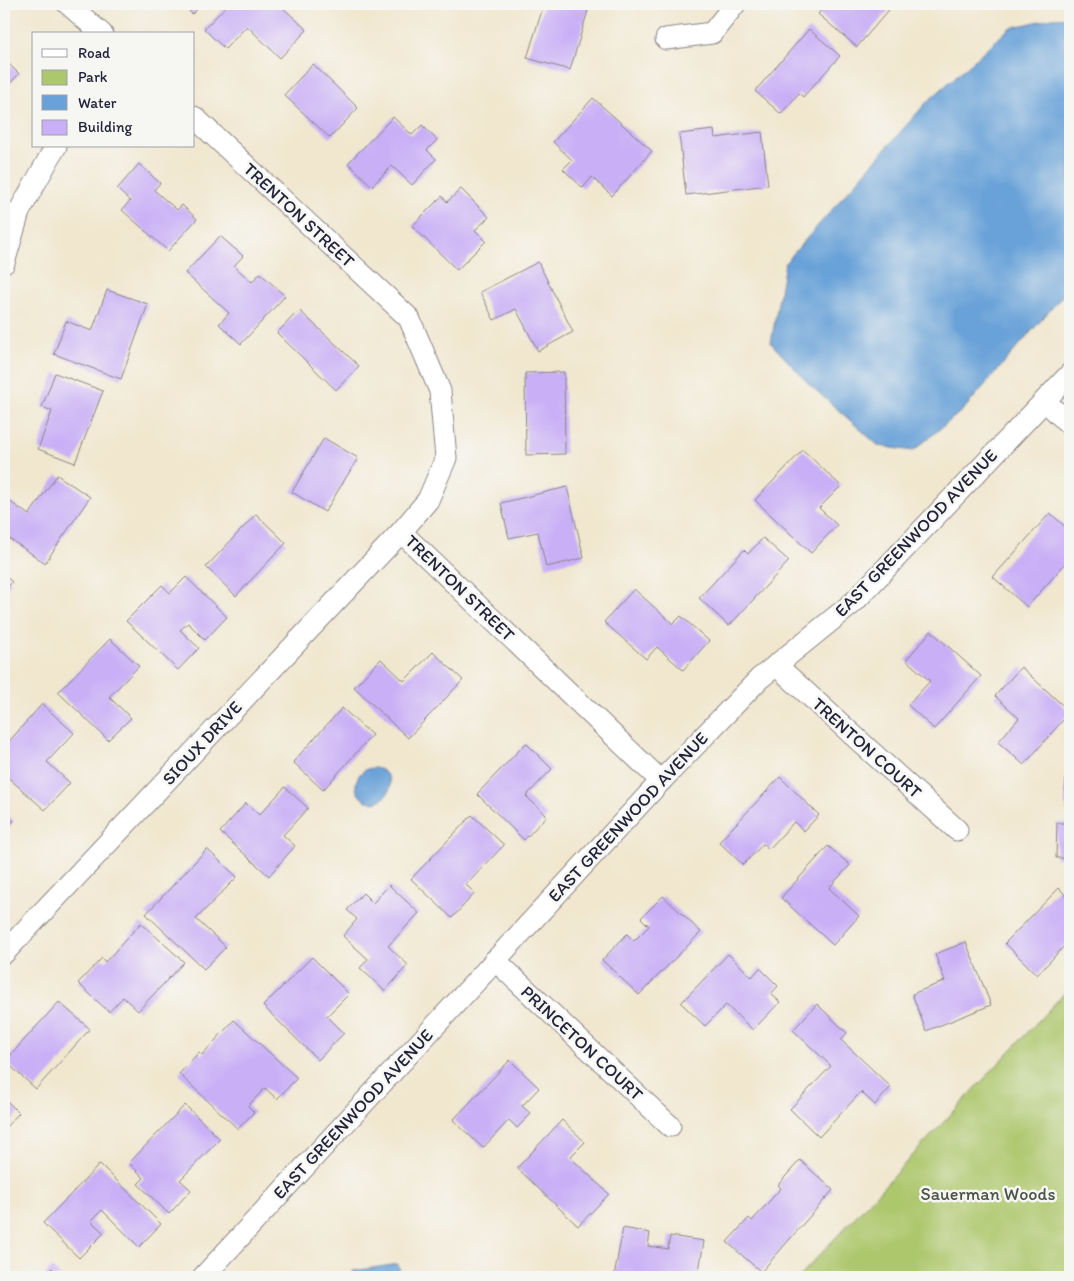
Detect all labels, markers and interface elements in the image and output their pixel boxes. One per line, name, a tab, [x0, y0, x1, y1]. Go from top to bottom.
legend	[32, 32, 195, 148]
text: Road	[78, 44, 111, 62]
text: Park	[78, 68, 108, 86]
text: Water	[78, 94, 117, 112]
text: Building	[78, 118, 132, 136]
street label: TRENTON STREET	[239, 158, 359, 272]
street label: EAST GREENWOOD AVENUE	[830, 445, 1002, 621]
street label: TRENTON STREET	[401, 530, 519, 646]
street label: TRENTON COURT	[808, 693, 926, 803]
street label: SIOUX DRIVE	[157, 696, 247, 790]
street label: EAST GREENWOOD AVENUE	[543, 727, 713, 907]
street label: PRINCETON COURT	[516, 981, 648, 1105]
street label: EAST GREENWOOD AVENUE	[268, 1024, 438, 1204]
park label: Sauerman Woods	[921, 1183, 1055, 1205]

